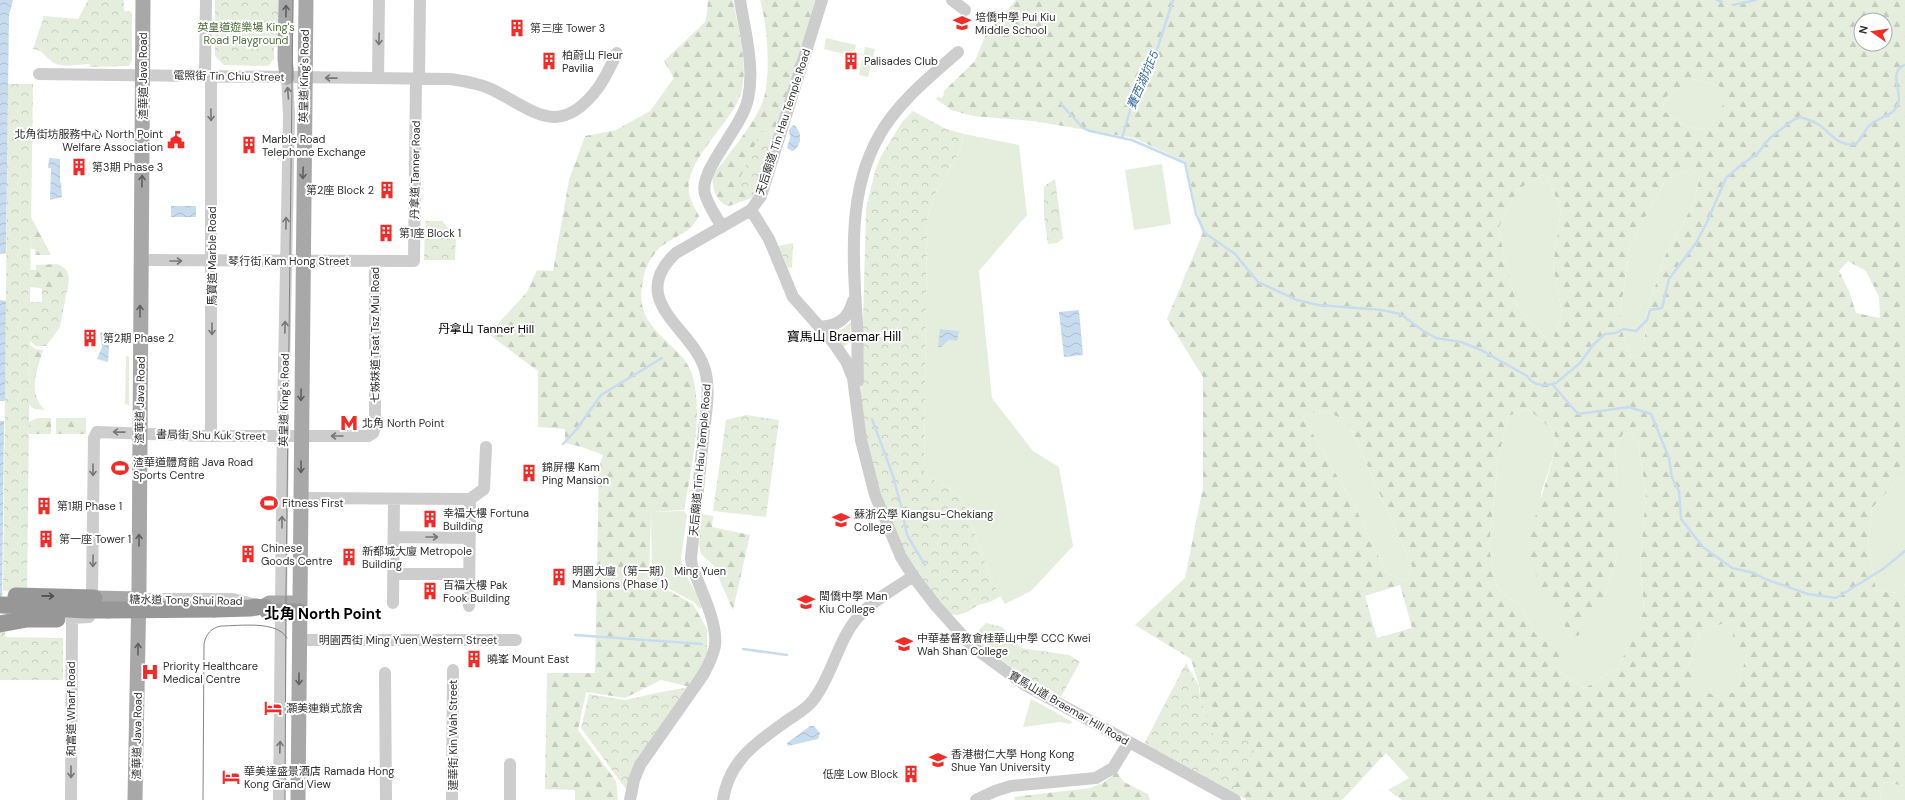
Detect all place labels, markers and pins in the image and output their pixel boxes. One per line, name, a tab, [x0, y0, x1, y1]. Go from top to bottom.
place label: 培僑中學 Pui Kiu Middle School	[975, 10, 1056, 37]
school or university icon: 培僑中學 Pui Kiu Middle School	[952, 13, 972, 33]
building icon: 第三座 Tower 3	[507, 18, 527, 38]
place label: 第三座 Tower 3	[530, 21, 605, 35]
place label: 柏蔚山 Fleur Pavilia	[562, 48, 623, 75]
building icon: 柏蔚山 Fleur Pavilia	[539, 51, 559, 71]
building icon: Palisades Club	[841, 51, 861, 71]
place label: Palisades Club	[864, 54, 938, 68]
place label: 北角街坊服務中心 North Point Welfare Association	[14, 127, 163, 154]
public building icon: 北角街坊服務中心 North Point Welfare Association	[166, 130, 186, 150]
place label: Marble Road Telephone Exchange	[262, 132, 366, 159]
building icon: Marble Road Telephone Exchange	[239, 135, 259, 155]
building icon: 第3期 Phase 3	[69, 157, 89, 177]
place label: 第3期 Phase 3	[92, 160, 163, 174]
building icon: 第2座 Block 2	[377, 180, 397, 200]
place label: 第2座 Block 2	[306, 183, 374, 197]
building icon: 第1座 Block 1	[376, 223, 396, 243]
place label: 第1座 Block 1	[399, 226, 461, 240]
building icon: 第2期 Phase 2	[80, 328, 100, 348]
place label: 第2期 Phase 2	[103, 331, 174, 345]
metro station icon: 北角 North Point	[339, 413, 359, 433]
place label: 北角 North Point	[362, 416, 445, 430]
place label: 渣華道體育館 Java Road Sports Centre	[133, 455, 253, 482]
sports icon: 渣華道體育館 Java Road Sports Centre	[110, 458, 130, 478]
place label: 錦屏樓 Kam Ping Mansion	[542, 460, 609, 487]
building icon: 錦屏樓 Kam Ping Mansion	[519, 463, 539, 483]
sports icon: Fitness First	[259, 493, 279, 513]
building icon: 第1期 Phase 1	[34, 496, 54, 516]
place label: Fitness First	[282, 496, 344, 510]
place label: 第1期 Phase 1	[57, 499, 122, 513]
place label: 幸福大樓 Fortuna Building	[443, 506, 529, 533]
place label: 蘇浙公學 Kiangsu-Chekiang College	[854, 507, 993, 534]
building icon: 幸福大樓 Fortuna Building	[420, 509, 440, 529]
school or university icon: 蘇浙公學 Kiangsu-Chekiang College	[831, 510, 851, 530]
building icon: 第一座 Tower 1	[36, 529, 56, 549]
place label: 第一座 Tower 1	[59, 532, 131, 546]
place label: Chinese Goods Centre	[261, 541, 333, 568]
building icon: Chinese Goods Centre	[238, 544, 258, 564]
place label: 新都城大廈 Metropole Building	[362, 544, 472, 571]
building icon: 新都城大廈 Metropole Building	[339, 547, 359, 567]
place label: 明園大廈（第一期） Ming Yuen Mansions (Phase 1)	[572, 564, 726, 591]
building icon: 明園大廈（第一期） Ming Yuen Mansions (Phase 1)	[549, 567, 569, 587]
place label: 百福大樓 Pak Fook Building	[443, 578, 510, 605]
building icon: 百福大樓 Pak Fook Building	[420, 581, 440, 601]
place label: 閩僑中學 Man Kiu College	[819, 589, 887, 616]
school or university icon: 閩僑中學 Man Kiu College	[796, 592, 816, 612]
place label: 中華基督教會桂華山中學 CCC Kwei Wah Shan College	[917, 631, 1091, 658]
school or university icon: 中華基督教會桂華山中學 CCC Kwei Wah Shan College	[894, 634, 914, 654]
building icon: 曉峯 Mount East	[464, 649, 484, 669]
place label: 曉峯 Mount East	[487, 652, 569, 666]
place label: Priority Healthcare Medical Centre	[163, 659, 258, 686]
hospital icon: Priority Healthcare Medical Centre	[140, 662, 160, 682]
hotel icon: 灝美連鎖式旅舍	[263, 698, 283, 718]
place label: 灝美連鎖式旅舍	[286, 701, 363, 715]
place label: 香港樹仁大學 Hong Kong Shue Yan University	[951, 747, 1074, 774]
school or university icon: 香港樹仁大學 Hong Kong Shue Yan University	[928, 750, 948, 770]
place label: 華美達盛景酒店 Ramada Hong Kong Grand View	[244, 764, 394, 791]
building icon: 低座 Low Block	[901, 764, 921, 784]
hotel icon: 華美達盛景酒店 Ramada Hong Kong Grand View	[221, 767, 241, 787]
place label: 低座 Low Block	[822, 767, 898, 781]

